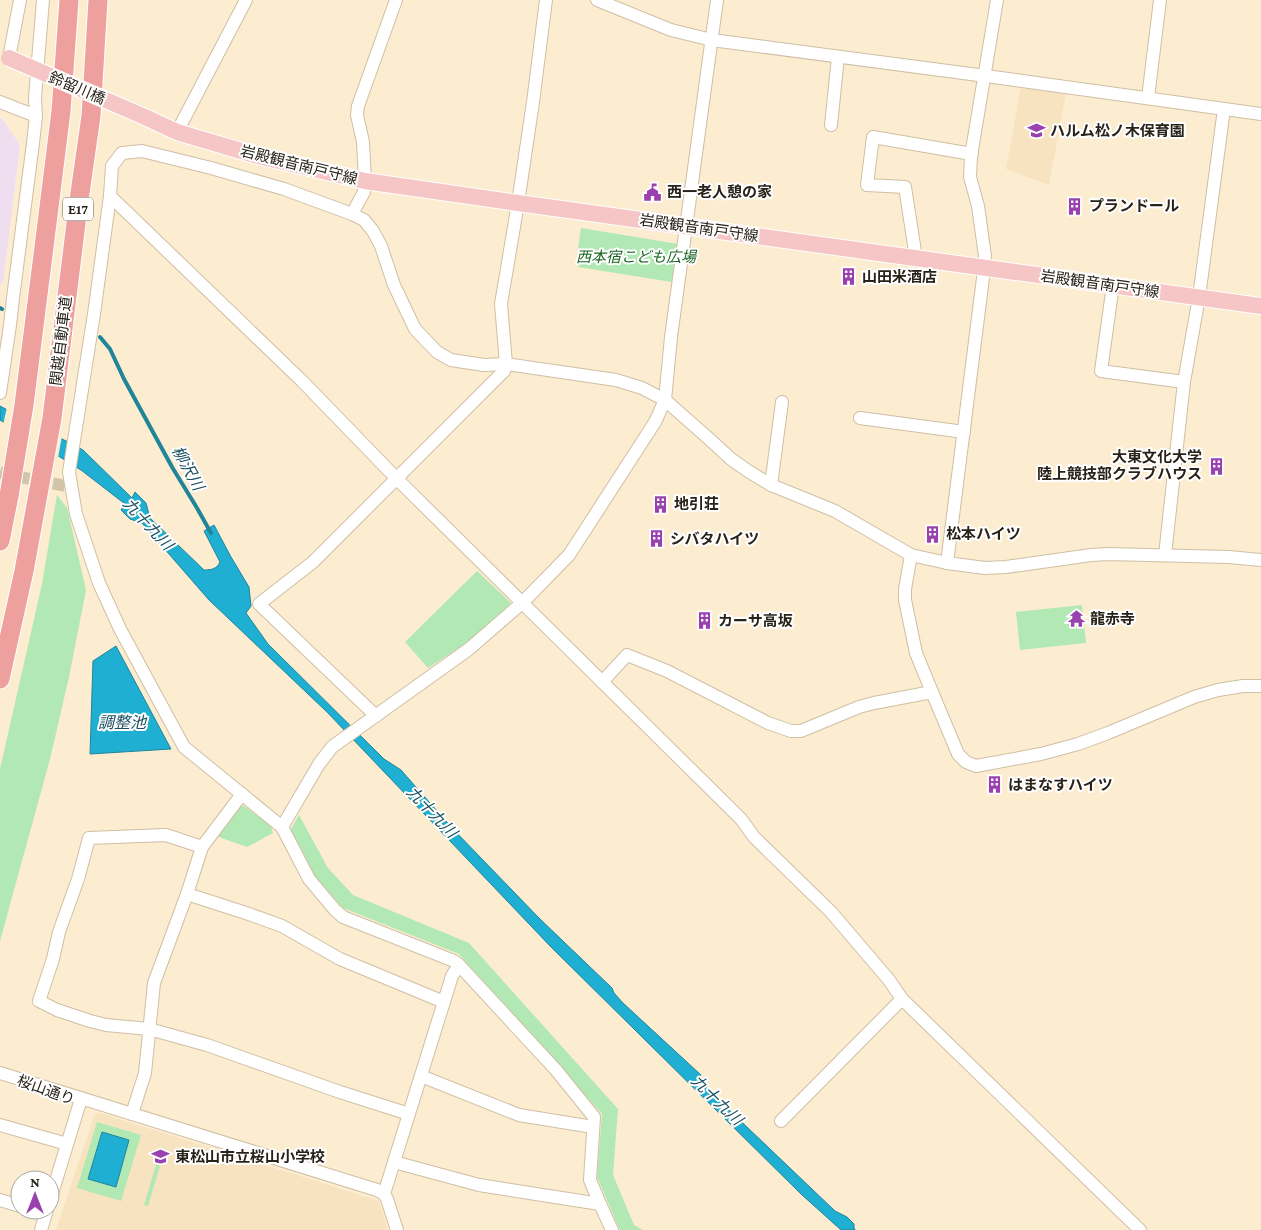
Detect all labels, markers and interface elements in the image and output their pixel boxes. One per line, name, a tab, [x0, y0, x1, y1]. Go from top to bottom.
street label: 鈴留川橋	[46, 69, 108, 107]
school or university icon: ハルム松ノ木保育園	[1026, 121, 1046, 141]
place label: ハルム松ノ木保育園	[1050, 123, 1185, 139]
street label: 岩殿観音南戸守線	[239, 143, 359, 187]
public building icon: 西一老人憩の家	[643, 182, 663, 202]
place label: 西一老人憩の家	[667, 184, 772, 200]
building icon: プランドール	[1065, 196, 1085, 216]
road number: E17	[63, 198, 93, 220]
place label: プランドール	[1089, 198, 1179, 214]
street label: 岩殿観音南戸守線	[638, 212, 760, 244]
park label: 西本宿こども広場	[576, 249, 698, 265]
building icon: 山田米酒店	[838, 267, 858, 287]
street label: 岩殿観音南戸守線	[1039, 268, 1161, 300]
place label: 山田米酒店	[862, 269, 937, 285]
street label: 関越自動車道	[48, 295, 74, 387]
water label: 柳沢川	[169, 443, 208, 495]
place label: 大東文化大学 陸上競技部クラブハウス	[1037, 449, 1202, 482]
building icon: 大東文化大学 陸上競技部クラブハウス	[1206, 456, 1226, 476]
building icon: 地引荘	[650, 494, 670, 514]
water label: 九十九川	[120, 495, 177, 555]
place label: 地引荘	[674, 496, 719, 512]
building icon: 松本ハイツ	[922, 524, 942, 544]
place label: 松本ハイツ	[946, 526, 1021, 542]
building icon: シバタハイツ	[646, 529, 666, 549]
place label: シバタハイツ	[670, 531, 759, 547]
temple icon: 龍赤寺	[1066, 609, 1086, 629]
building icon: カーサ高坂	[694, 611, 714, 631]
place label: 龍赤寺	[1090, 611, 1135, 627]
place label: カーサ高坂	[718, 613, 793, 629]
water label: 調整池	[98, 714, 148, 731]
building icon: はまなすハイツ	[984, 775, 1004, 795]
place label: はまなすハイツ	[1008, 777, 1113, 793]
water label: 九十九川	[404, 783, 462, 842]
street label: 桜山通り	[15, 1072, 77, 1108]
water label: 九十九川	[688, 1072, 747, 1130]
school or university icon: 東松山市立桜山小学校	[151, 1147, 171, 1167]
place label: 東松山市立桜山小学校	[175, 1149, 325, 1165]
north arrow	[10, 1170, 60, 1220]
text: N	[30, 1174, 40, 1190]

